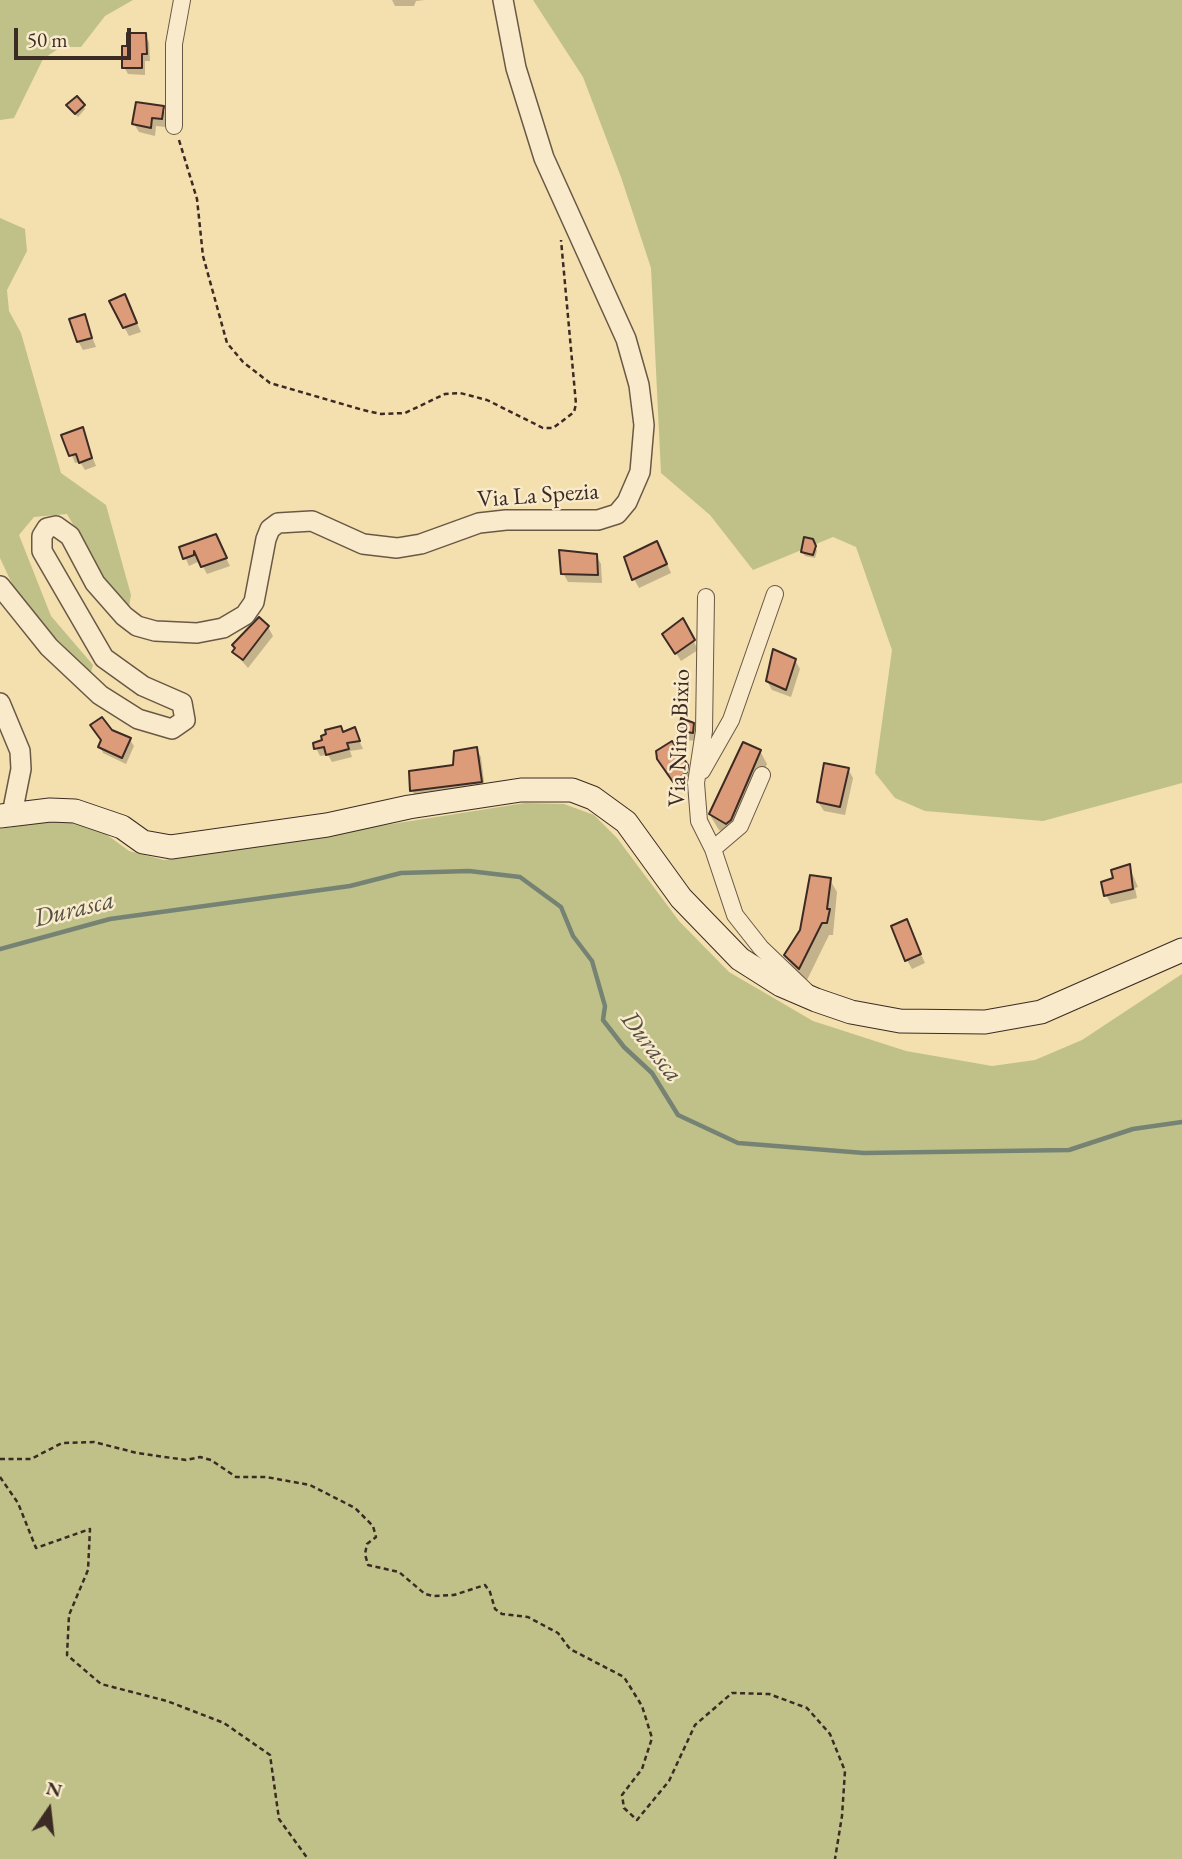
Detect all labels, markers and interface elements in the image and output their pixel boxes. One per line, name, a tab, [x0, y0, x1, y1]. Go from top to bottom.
scale bar	[18, 14, 135, 58]
text: 50 m	[27, 26, 68, 53]
street label: Via La Spezia	[476, 477, 600, 515]
street label: Via Nino Bixio	[663, 668, 697, 808]
water label: Durasca	[30, 885, 118, 935]
water label: Durasca	[613, 1005, 689, 1089]
north arrow	[14, 1775, 84, 1845]
text: N	[44, 1775, 65, 1803]

